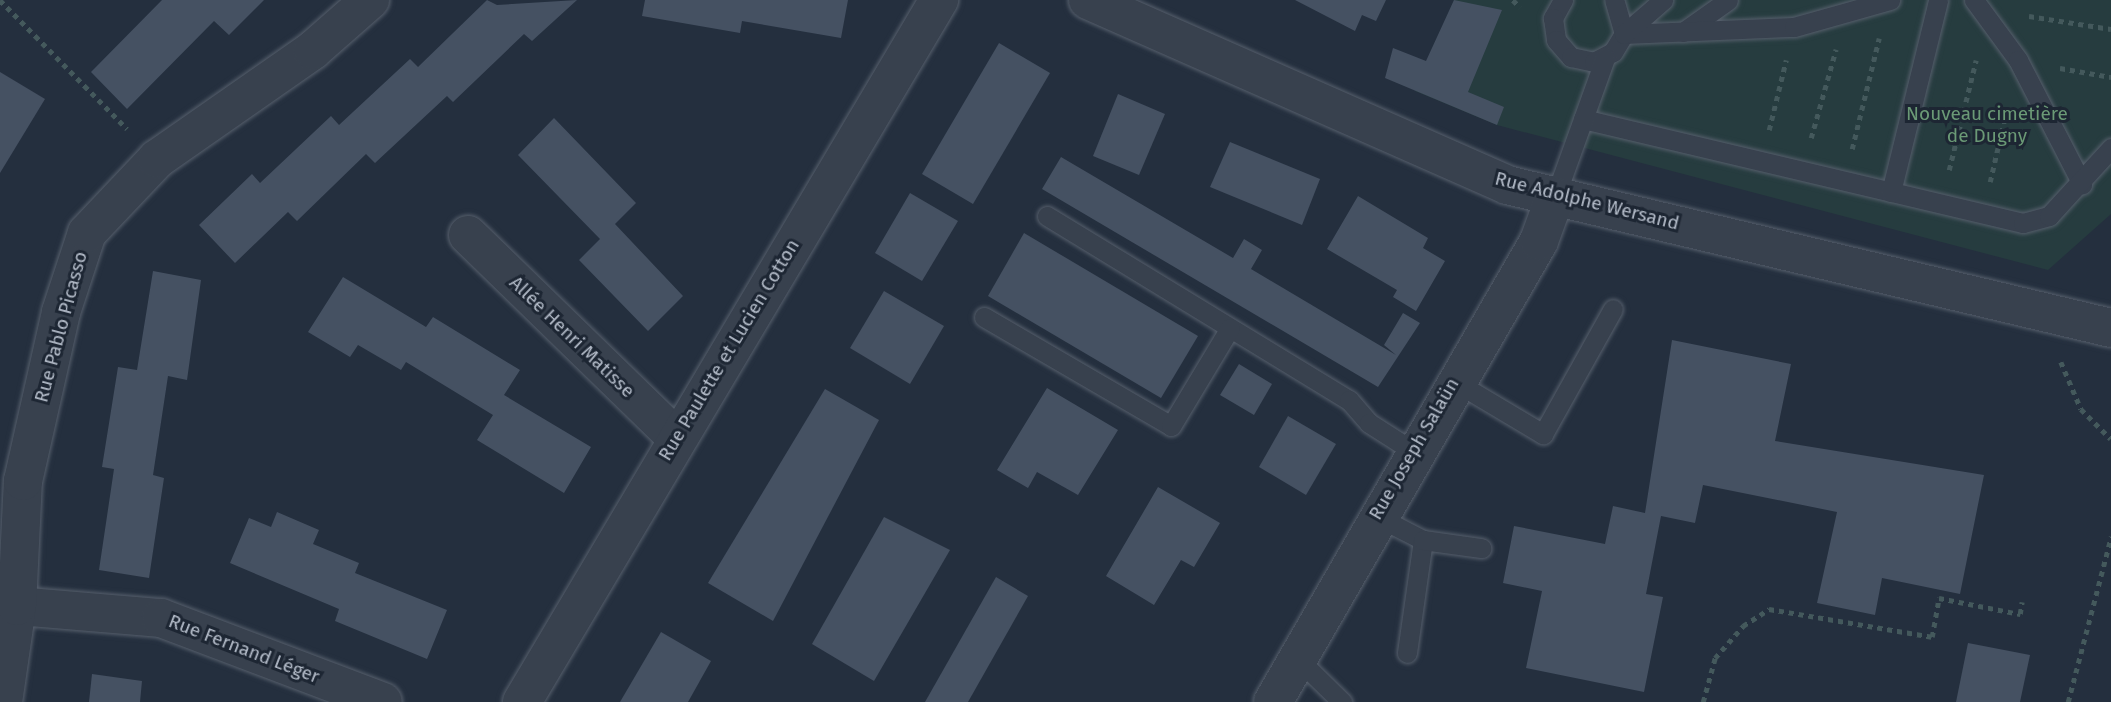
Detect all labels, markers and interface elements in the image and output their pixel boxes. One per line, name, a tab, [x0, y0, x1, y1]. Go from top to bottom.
park label: Nouveau cimetière de Dugny	[1906, 103, 2068, 147]
street label: Rue Adolphe Wersand	[1493, 167, 1681, 235]
street label: Rue Paulette et Lucien Cotton	[654, 235, 804, 465]
street label: Rue Pablo Picasso	[30, 249, 92, 405]
street label: Allée Henri Matisse	[505, 271, 639, 403]
street label: Rue Joseph Salaün	[1364, 374, 1464, 524]
street label: Rue Fernand Léger	[165, 610, 323, 688]

